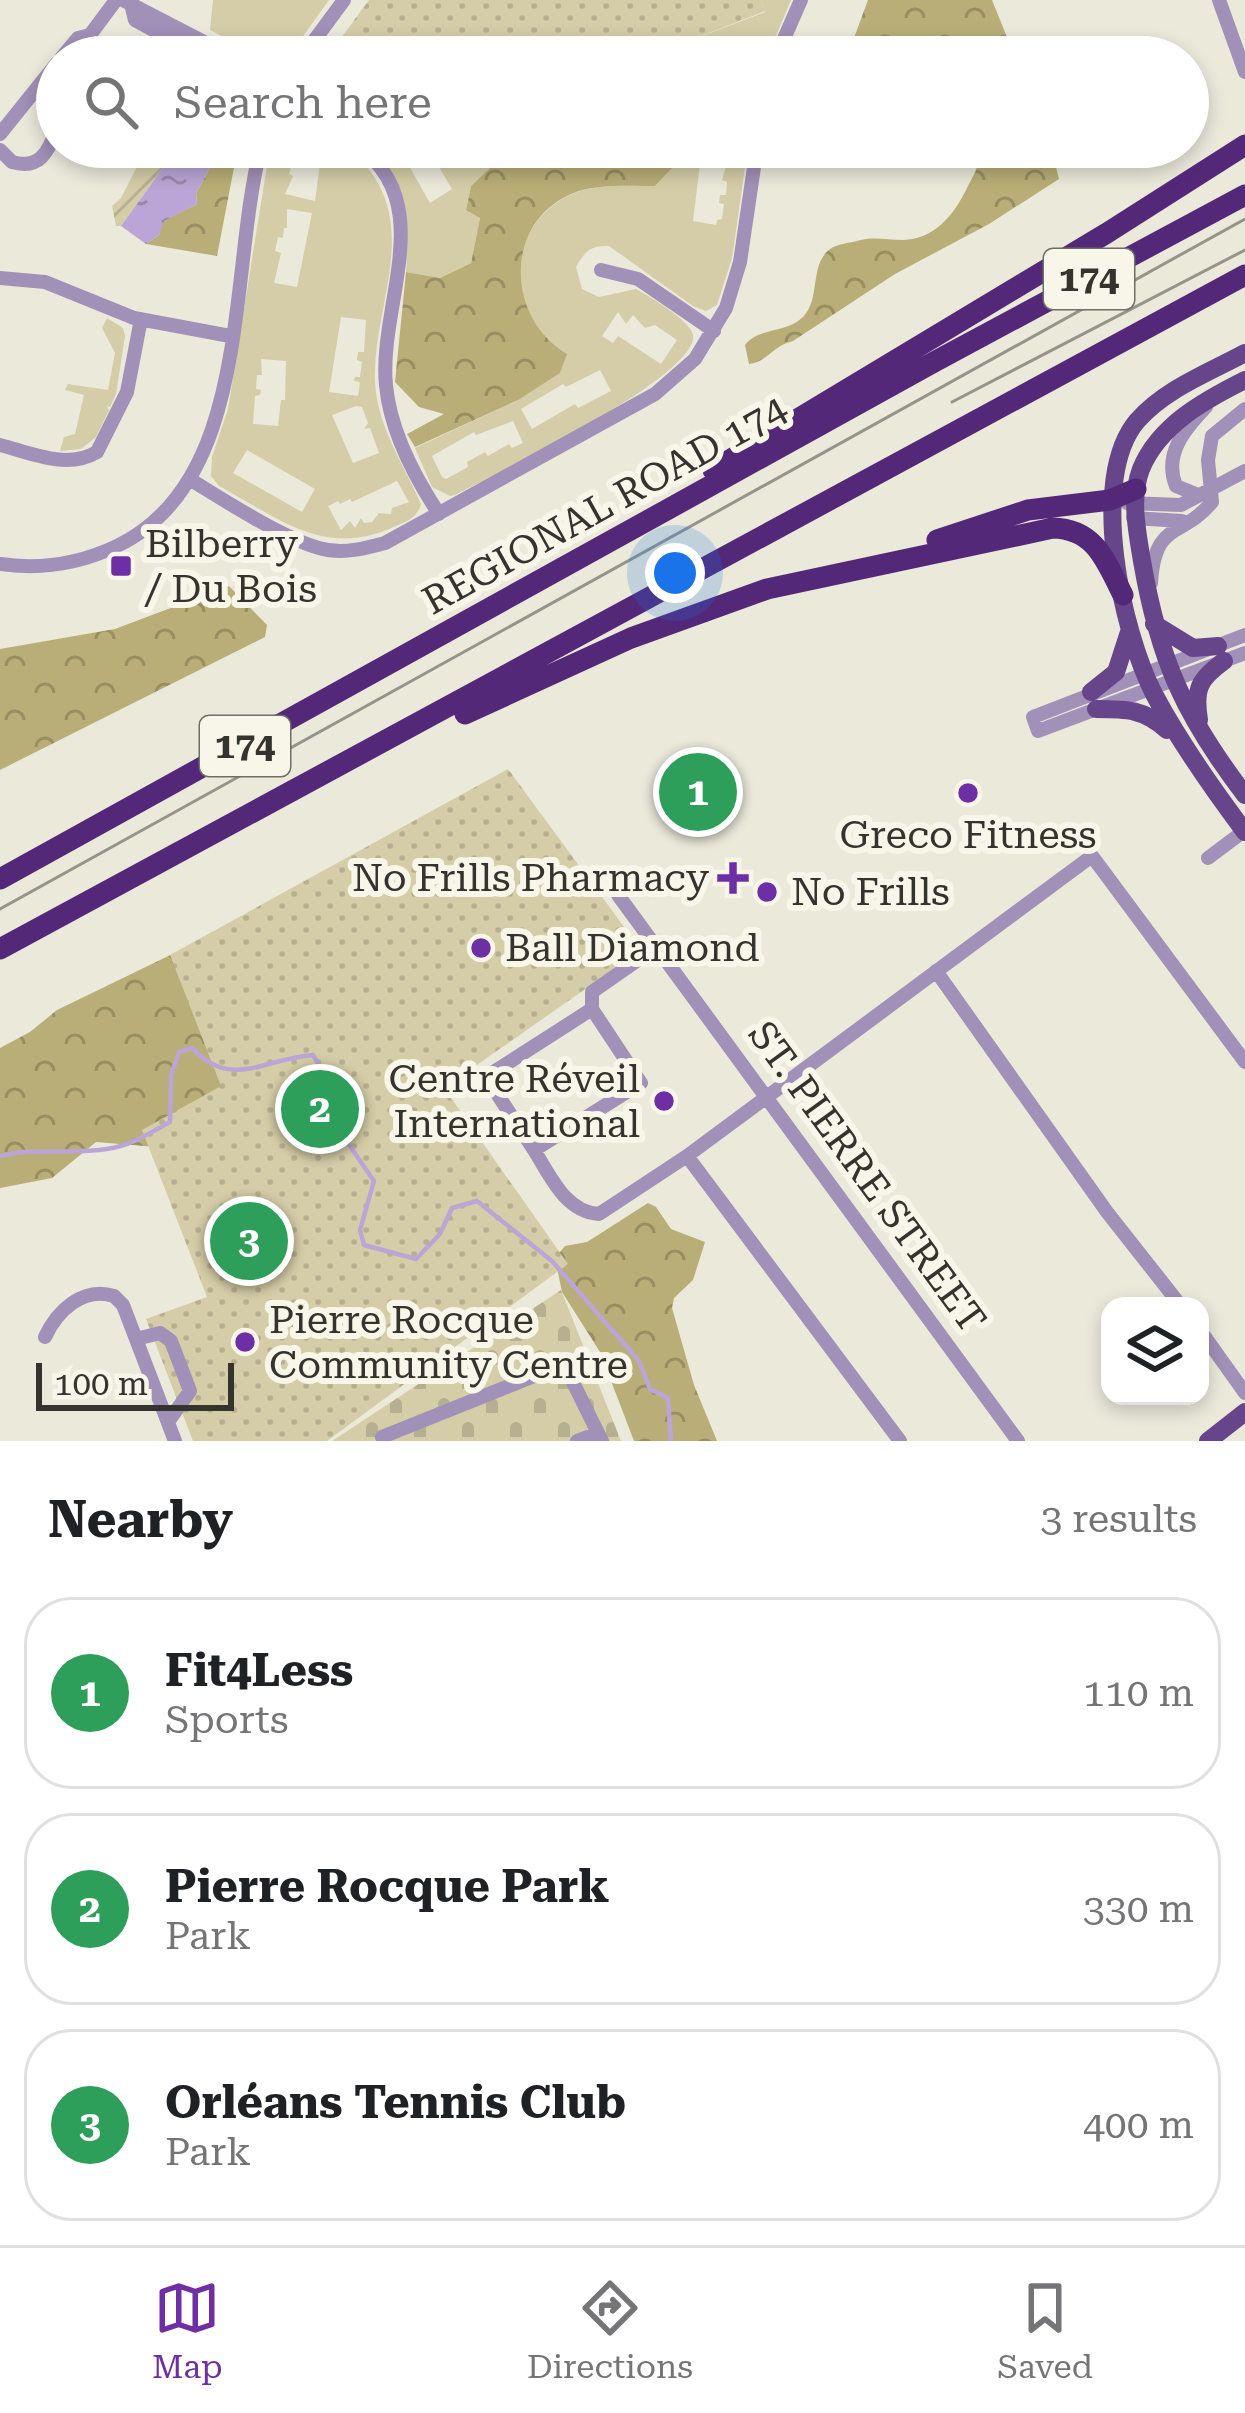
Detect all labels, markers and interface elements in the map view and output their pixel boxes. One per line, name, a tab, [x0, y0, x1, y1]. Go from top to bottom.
search box	[36, 36, 1209, 168]
icon: search	[78, 69, 144, 135]
text: Search here	[174, 76, 432, 129]
road number: 174	[1044, 249, 1134, 309]
street label: REGIONAL ROAD 174	[415, 386, 795, 624]
place label: Bilberry / Du Bois	[144, 521, 317, 612]
your location	[645, 543, 705, 603]
marker: Bilberry / Du Bois	[108, 553, 134, 579]
road number: 174	[200, 716, 290, 776]
pin: 1	[659, 747, 737, 837]
marker: Greco Fitness	[955, 780, 981, 806]
place label: Greco Fitness	[839, 812, 1097, 858]
place label: No Frills Pharmacy	[352, 855, 709, 901]
marker: No Frills Pharmacy	[720, 865, 746, 891]
place label: No Frills	[791, 869, 950, 915]
marker: No Frills	[754, 879, 780, 905]
place label: Ball Diamond	[505, 925, 759, 971]
marker: Ball Diamond	[468, 935, 494, 961]
street label: ST. PIERRE STREET	[739, 1013, 995, 1341]
place label: Centre Réveil International	[389, 1056, 640, 1147]
pin: 2	[281, 1064, 359, 1154]
marker: Centre Réveil International	[651, 1088, 677, 1114]
pin: 3	[210, 1196, 288, 1286]
place label: Pierre Rocque Community Centre	[269, 1297, 628, 1388]
map controls	[1101, 1297, 1209, 1405]
button: layers	[1101, 1297, 1209, 1405]
marker: Pierre Rocque Community Centre	[232, 1329, 258, 1355]
scale bar	[36, 1357, 234, 1410]
text: 100 m	[54, 1364, 148, 1403]
text: Nearby	[48, 1490, 233, 1549]
text: 3 results	[1040, 1496, 1197, 1542]
text: Fit4Less	[165, 1644, 353, 1697]
text: 1	[79, 1670, 101, 1716]
text: 110 m	[1083, 1670, 1194, 1716]
text: Sports	[165, 1697, 288, 1743]
text: Pierre Rocque Park	[165, 1860, 609, 1913]
text: 2	[79, 1886, 101, 1932]
text: 330 m	[1083, 1886, 1194, 1932]
text: Park	[165, 1913, 251, 1959]
text: Orléans Tennis Club	[165, 2076, 626, 2129]
text: 3	[79, 2102, 101, 2148]
text: 400 m	[1083, 2102, 1194, 2148]
text: Park	[165, 2129, 251, 2175]
tab: Map	[152, 2275, 223, 2386]
tab: Directions	[527, 2275, 693, 2386]
tab: Saved	[997, 2275, 1093, 2386]

